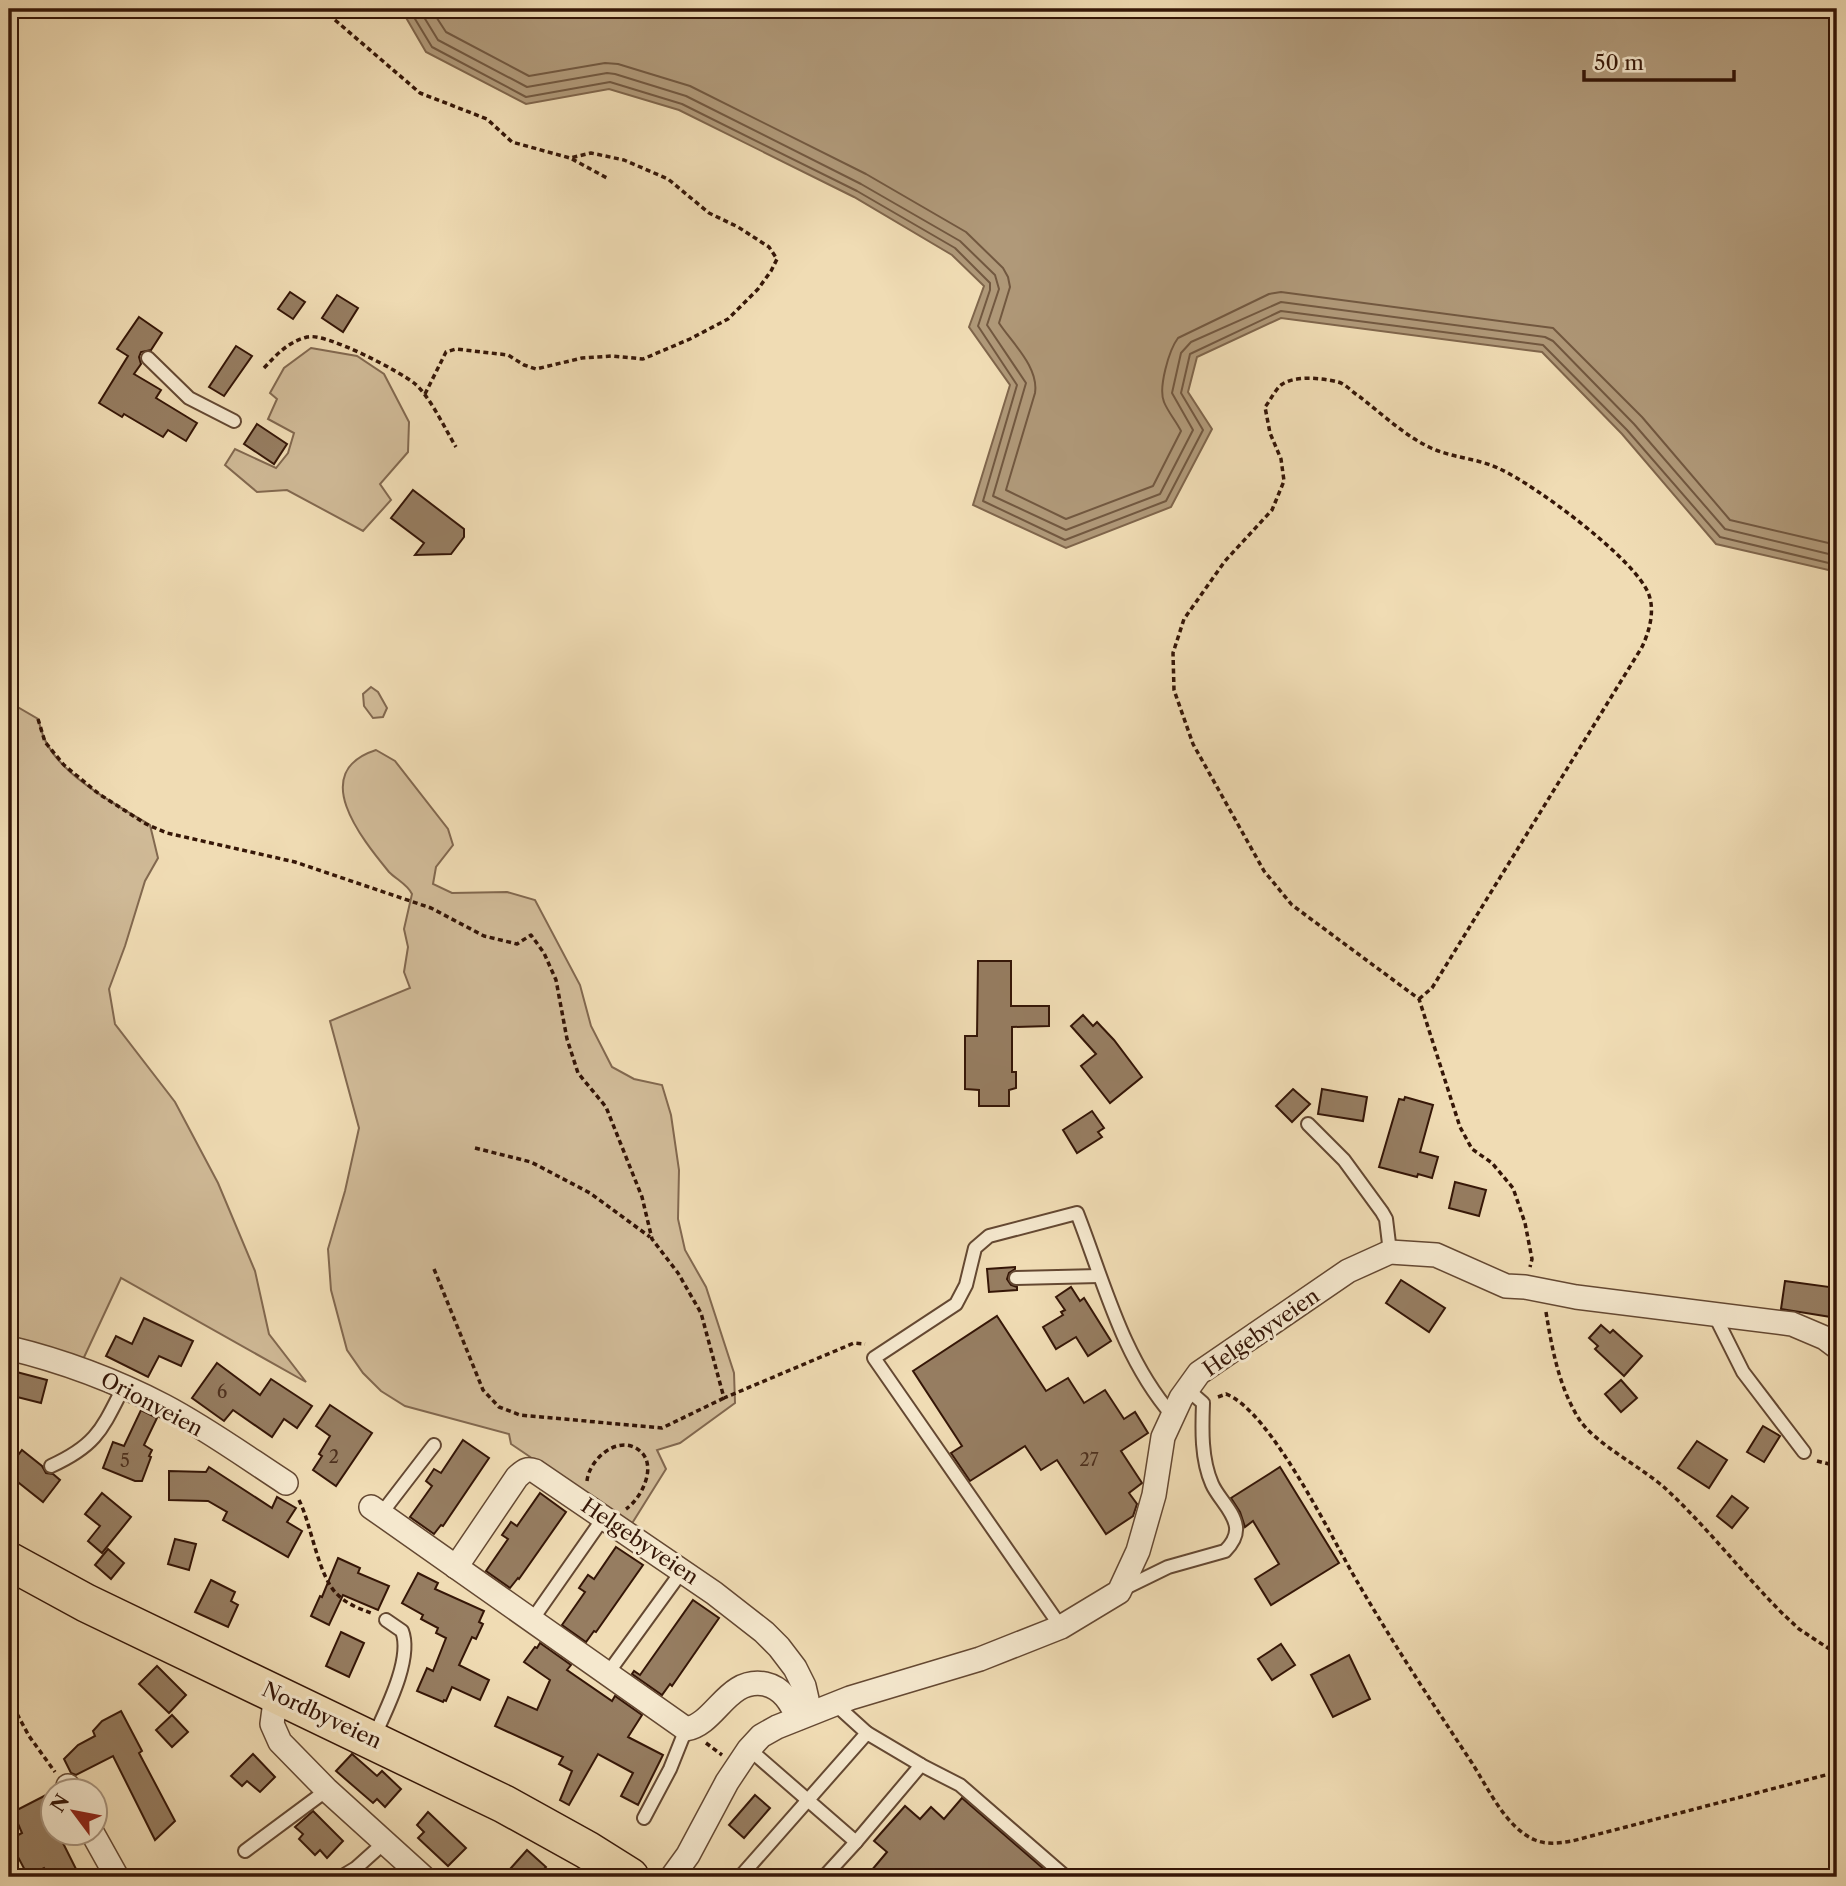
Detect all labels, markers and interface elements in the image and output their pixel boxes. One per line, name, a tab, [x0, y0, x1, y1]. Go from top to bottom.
scale bar	[1584, 38, 1734, 82]
text: 50 m	[1594, 50, 1644, 75]
street label: Helgebyveien	[1198, 1283, 1324, 1381]
street label: Orionveien	[97, 1367, 207, 1441]
house number: 6	[217, 1381, 227, 1403]
house number: 2	[329, 1446, 339, 1468]
house number: 27	[1079, 1449, 1099, 1471]
house number: 5	[120, 1450, 130, 1472]
street label: Helgebyveien	[577, 1493, 703, 1589]
street label: Nordbyveien	[258, 1676, 386, 1754]
north arrow	[38, 1778, 108, 1848]
text: N	[46, 1790, 74, 1816]

